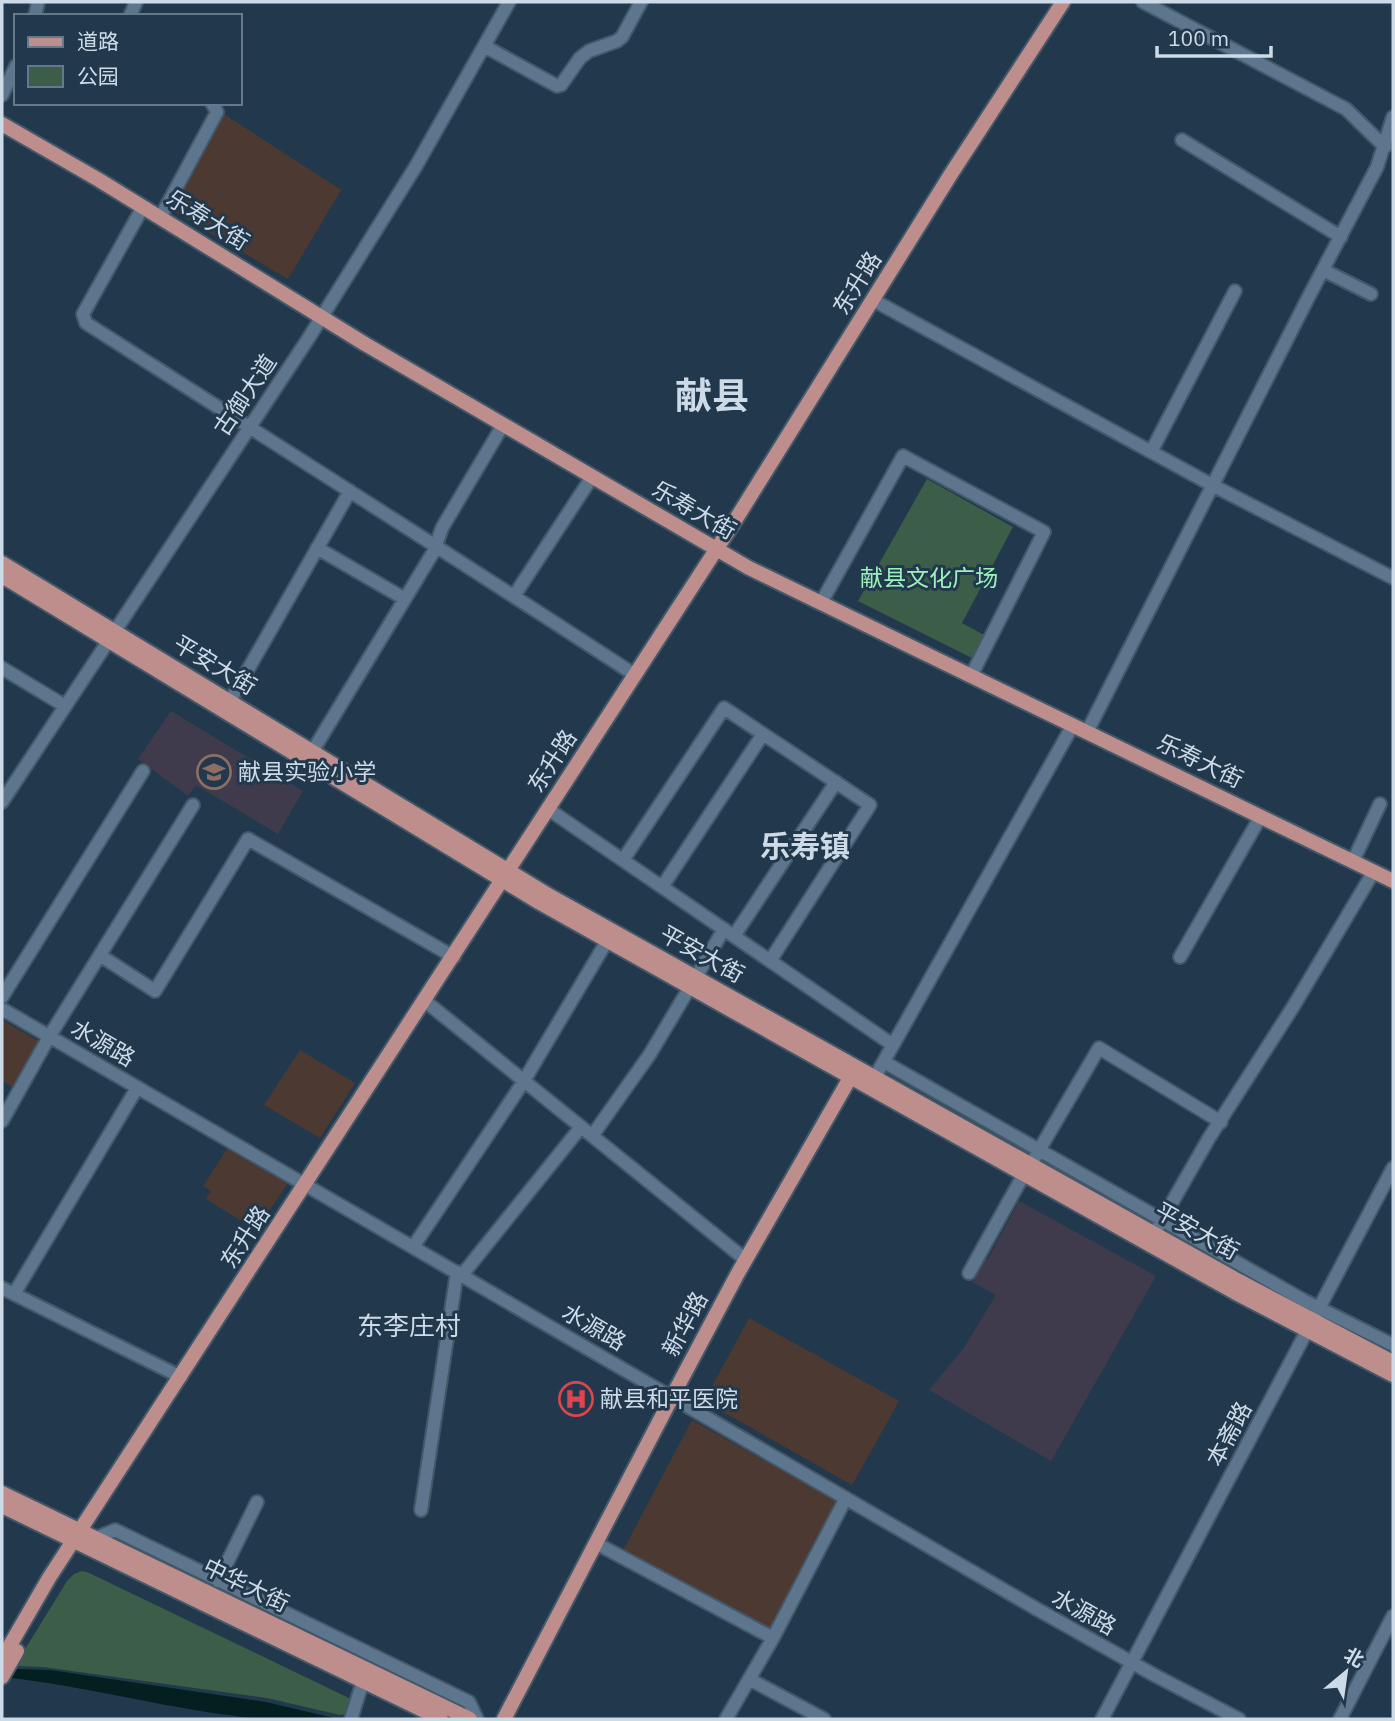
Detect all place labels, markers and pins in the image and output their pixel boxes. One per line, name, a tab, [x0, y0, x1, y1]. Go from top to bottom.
school or university icon: 献县实验小学	[195, 753, 233, 791]
place label: 献县实验小学	[238, 756, 376, 786]
hospital icon: 献县和平医院	[557, 1380, 595, 1418]
place label: 献县和平医院	[600, 1383, 738, 1413]

